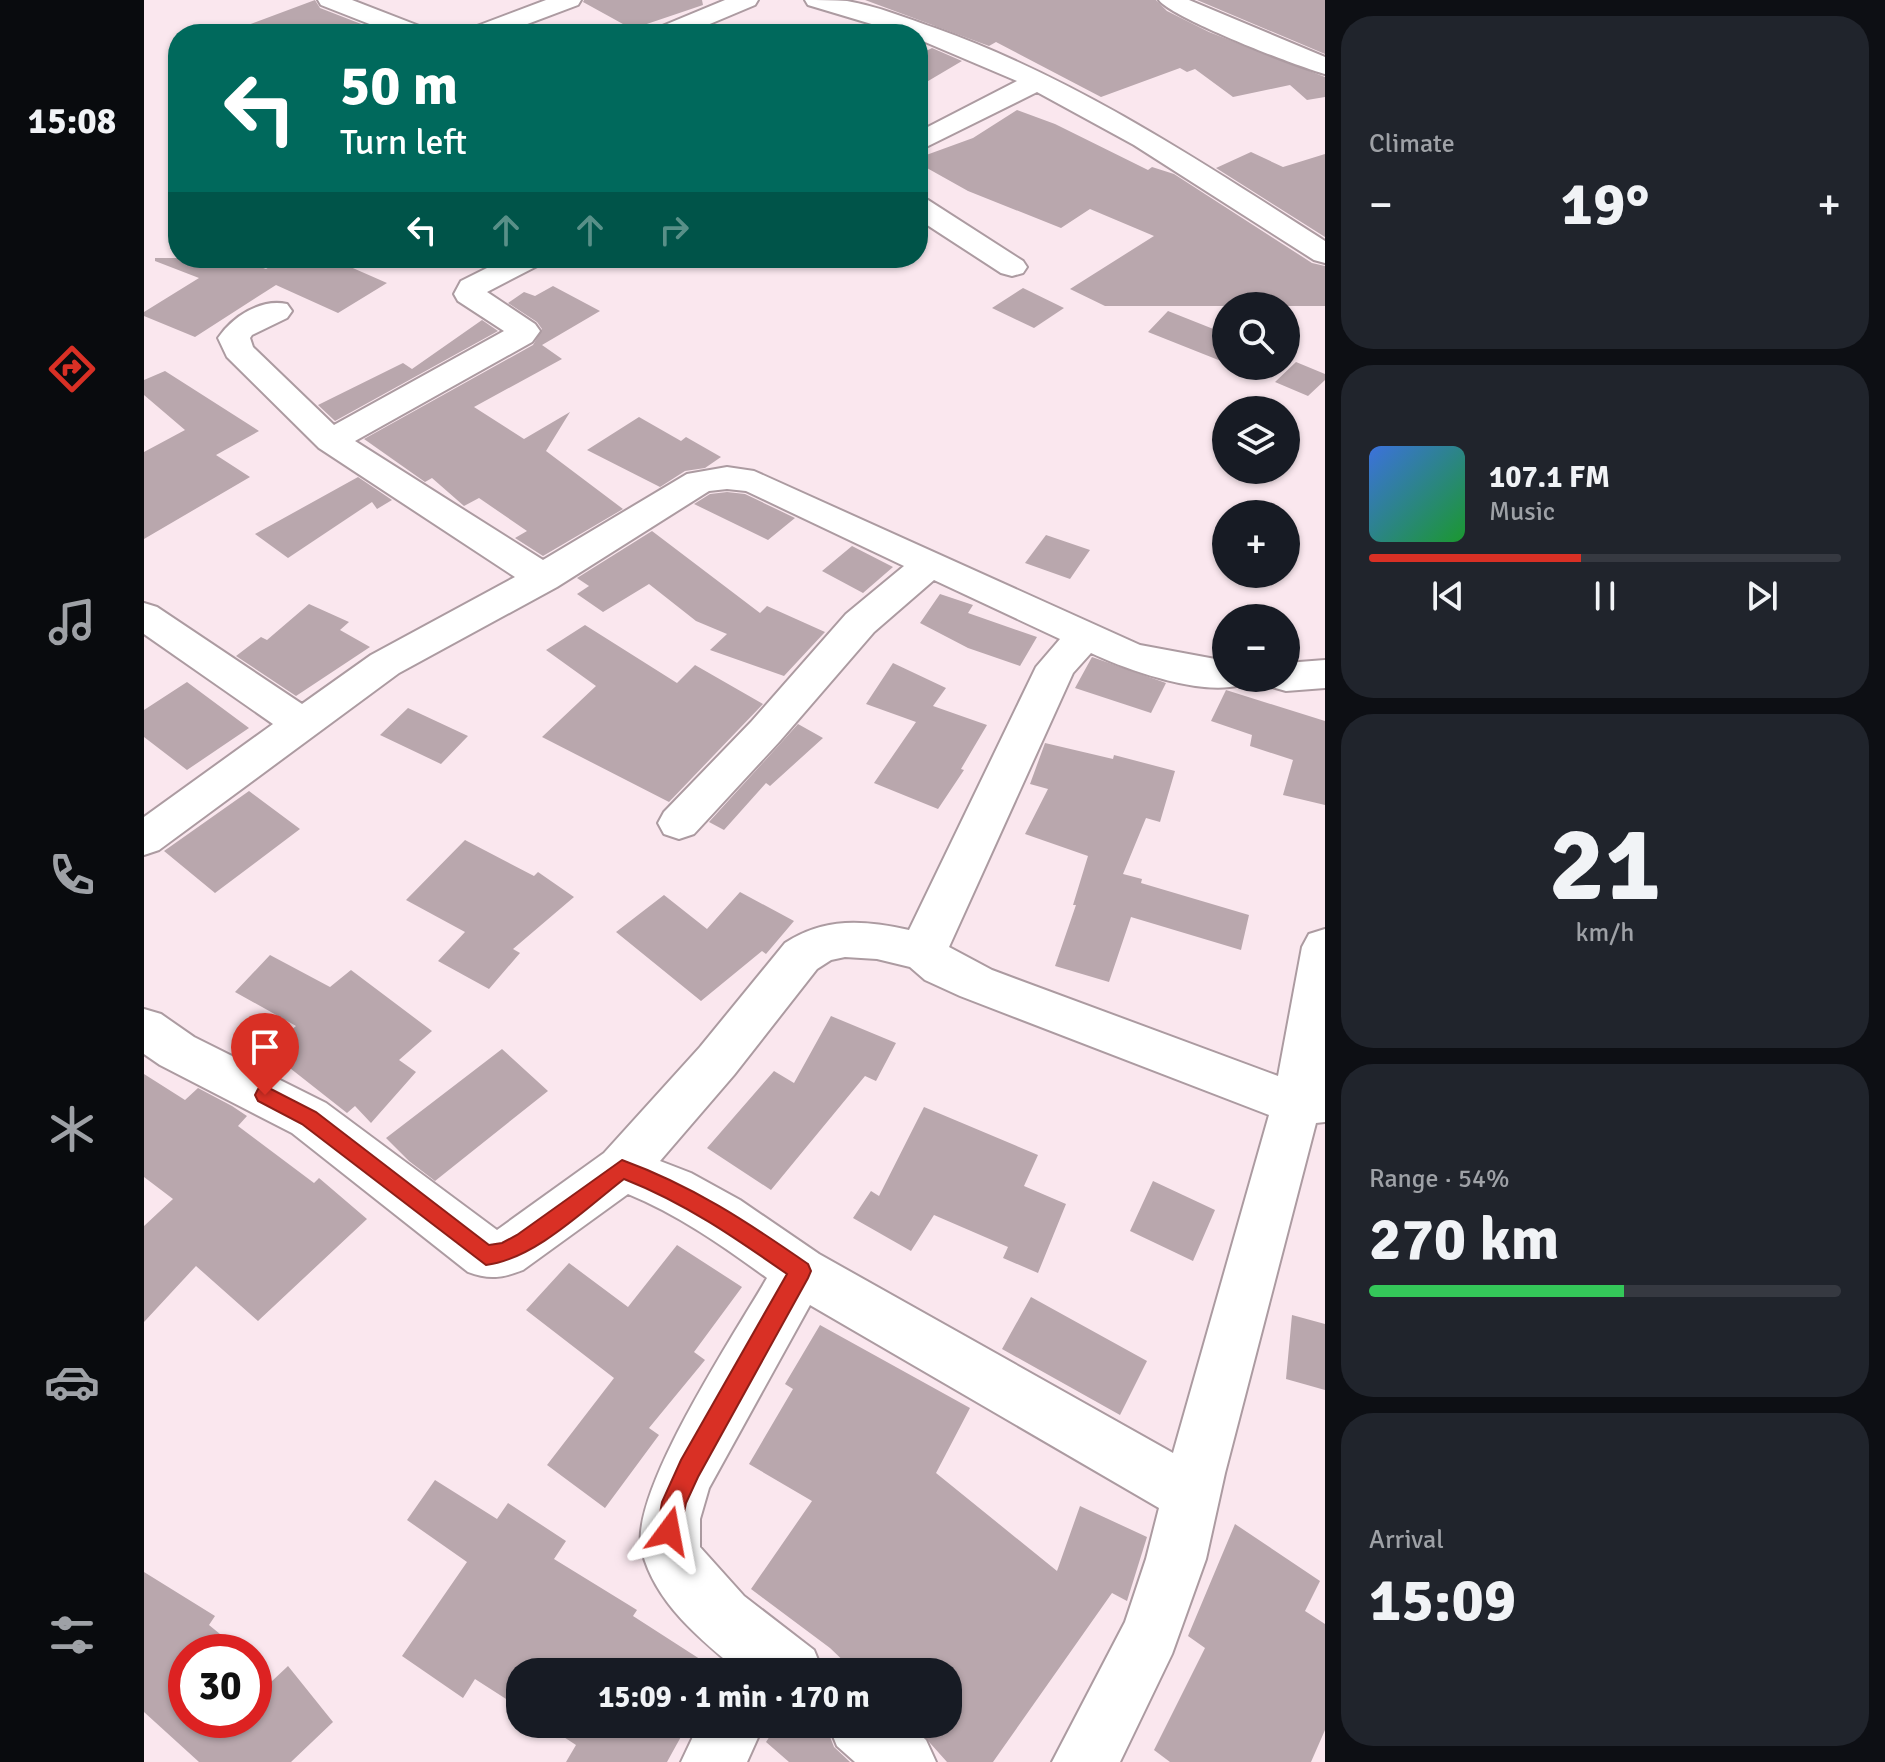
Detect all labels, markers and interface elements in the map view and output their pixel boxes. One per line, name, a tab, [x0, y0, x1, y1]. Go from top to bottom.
text: 50 m	[340, 51, 458, 120]
icon: left	[208, 56, 312, 160]
text: 15:08	[28, 99, 116, 144]
text: Turn left	[340, 120, 467, 165]
text: Climate	[1369, 128, 1455, 160]
text: 19°	[1561, 168, 1649, 242]
text: −	[1369, 178, 1393, 232]
text: +	[1817, 178, 1841, 232]
icon: left	[400, 208, 444, 252]
icon: ahead	[484, 208, 528, 252]
icon: ahead	[568, 208, 612, 252]
icon: right	[652, 208, 696, 252]
map controls	[1212, 292, 1300, 692]
button: search	[1212, 292, 1300, 380]
icon: directions	[44, 341, 100, 397]
button: layers	[1212, 396, 1300, 484]
text: 107.1 FM	[1489, 459, 1610, 496]
text: Music	[1489, 496, 1555, 528]
button: +	[1212, 500, 1300, 588]
icon: previous	[1426, 574, 1470, 618]
icon: pause	[1583, 574, 1627, 618]
icon: next	[1740, 574, 1784, 618]
icon: music	[44, 594, 100, 650]
button: −	[1212, 604, 1300, 692]
text: 21	[1549, 801, 1661, 929]
icon: phone	[44, 847, 100, 903]
text: km/h	[1576, 917, 1634, 949]
pin	[231, 1013, 299, 1095]
icon: arrive	[243, 1025, 287, 1069]
icon: climate	[44, 1101, 100, 1157]
text: Range · 54%	[1369, 1163, 1510, 1195]
text: 270 km	[1369, 1203, 1559, 1277]
icon: car	[44, 1354, 100, 1410]
position arrow	[627, 1489, 711, 1573]
text: Arrival	[1369, 1524, 1444, 1556]
text: 15:09	[1369, 1564, 1516, 1638]
icon: filters	[44, 1607, 100, 1663]
speed limit sign: 30	[168, 1634, 272, 1738]
text: 15:09 · 1 min · 170 m	[598, 1679, 870, 1716]

